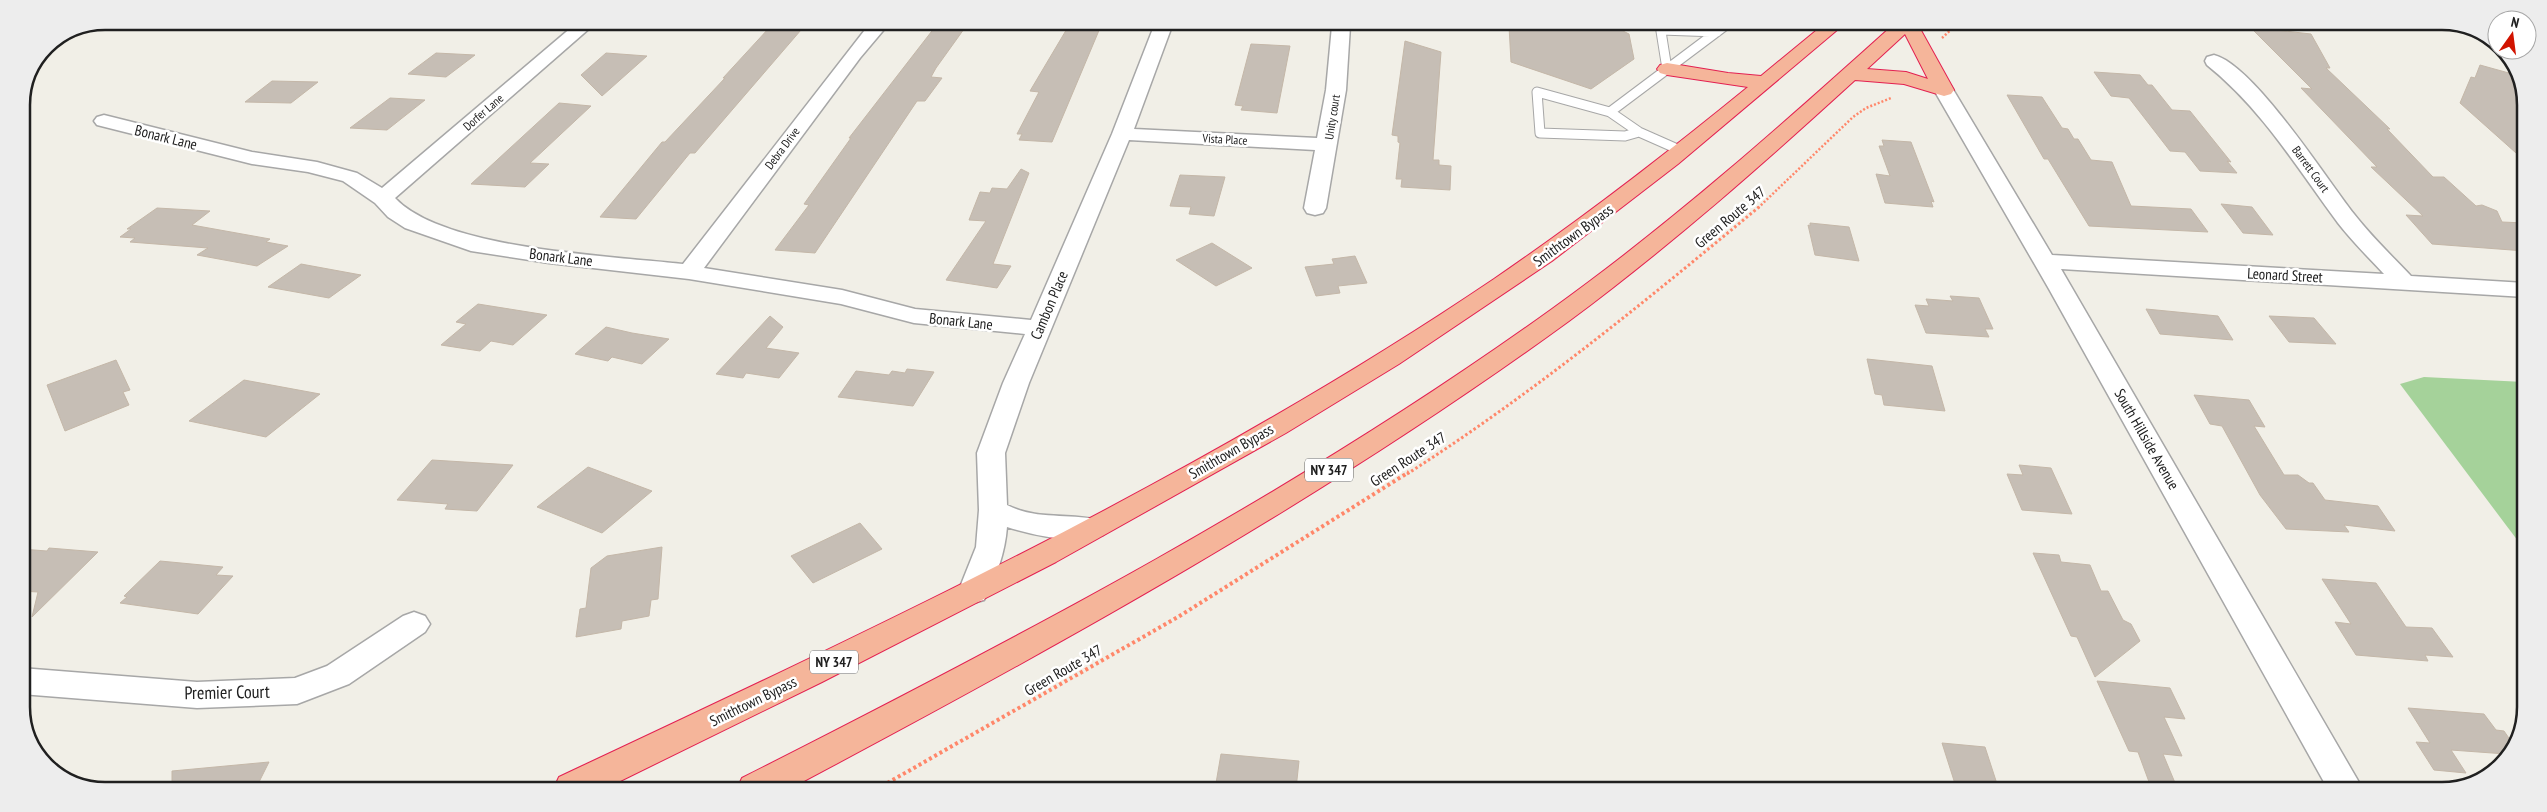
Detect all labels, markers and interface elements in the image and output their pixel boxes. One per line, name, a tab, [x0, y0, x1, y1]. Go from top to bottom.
north arrow	[2487, 10, 2537, 60]
text: N	[2509, 13, 2521, 32]
street label: Dorfer Lane	[460, 90, 506, 134]
street label: Unity court	[1321, 93, 1343, 141]
street label: Bonark Lane	[133, 120, 199, 154]
street label: Debra Drive	[761, 124, 803, 172]
street label: Vista Place	[1201, 130, 1248, 148]
street label: Barrett Court	[2289, 143, 2333, 196]
street label: Green Route 347	[1691, 182, 1769, 252]
street label: Smithtown Bypass	[1529, 200, 1617, 270]
street label: Bonark Lane	[528, 244, 594, 270]
street label: Leonard Street	[2247, 264, 2323, 286]
street label: Cambon Place	[1026, 268, 1072, 342]
street label: Bonark Lane	[928, 308, 994, 334]
street label: South Hillside Avenue	[2110, 385, 2184, 493]
street label: Smithtown Bypass	[1185, 419, 1277, 483]
street label: Green Route 347	[1366, 427, 1450, 491]
road number: NY 347	[1305, 458, 1353, 482]
street label: Green Route 347	[1021, 640, 1105, 700]
road number: NY 347	[810, 650, 858, 674]
street label: Smithtown Bypass	[706, 672, 800, 730]
street label: Premier Court	[184, 680, 270, 704]

